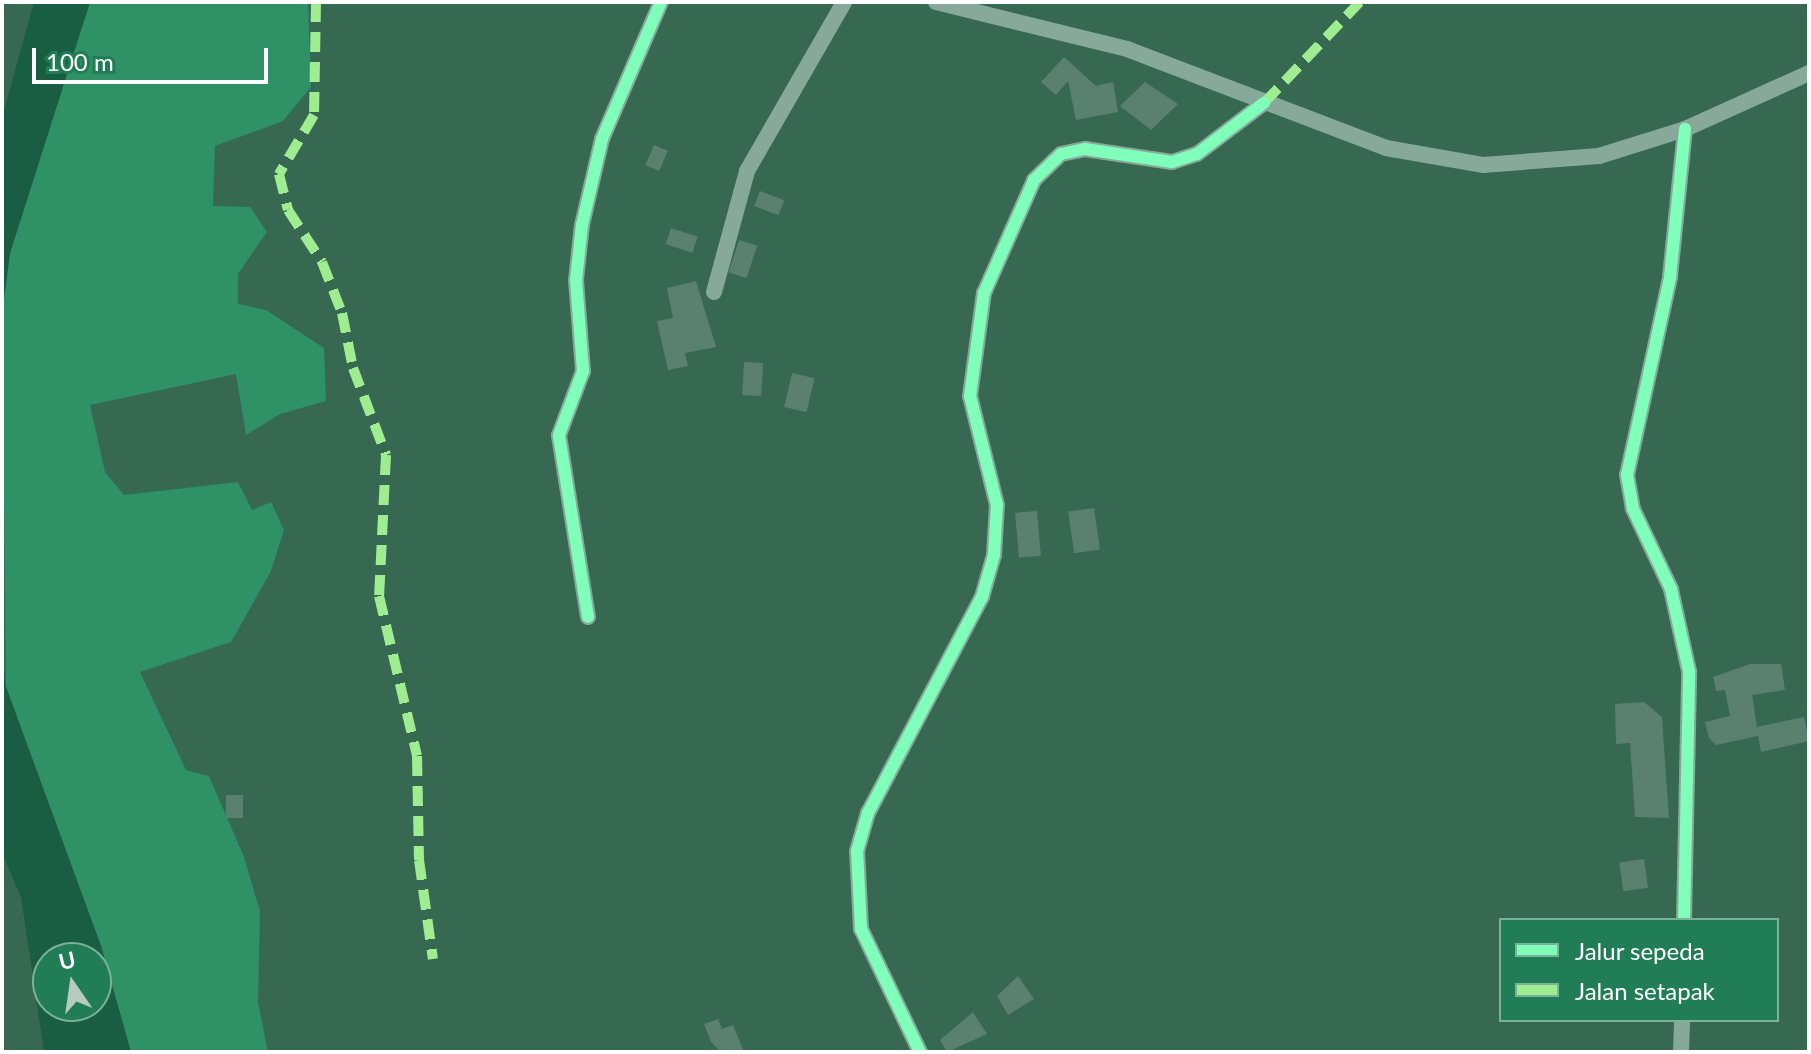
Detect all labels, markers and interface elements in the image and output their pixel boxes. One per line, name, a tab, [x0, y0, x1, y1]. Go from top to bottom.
scale bar	[36, 32, 272, 82]
text: 100 m	[46, 47, 114, 76]
legend	[1499, 918, 1779, 1022]
text: Jalur sepeda	[1575, 936, 1705, 965]
north arrow	[32, 942, 112, 1022]
text: U	[56, 945, 78, 975]
text: Jalan setapak	[1575, 976, 1715, 1005]

